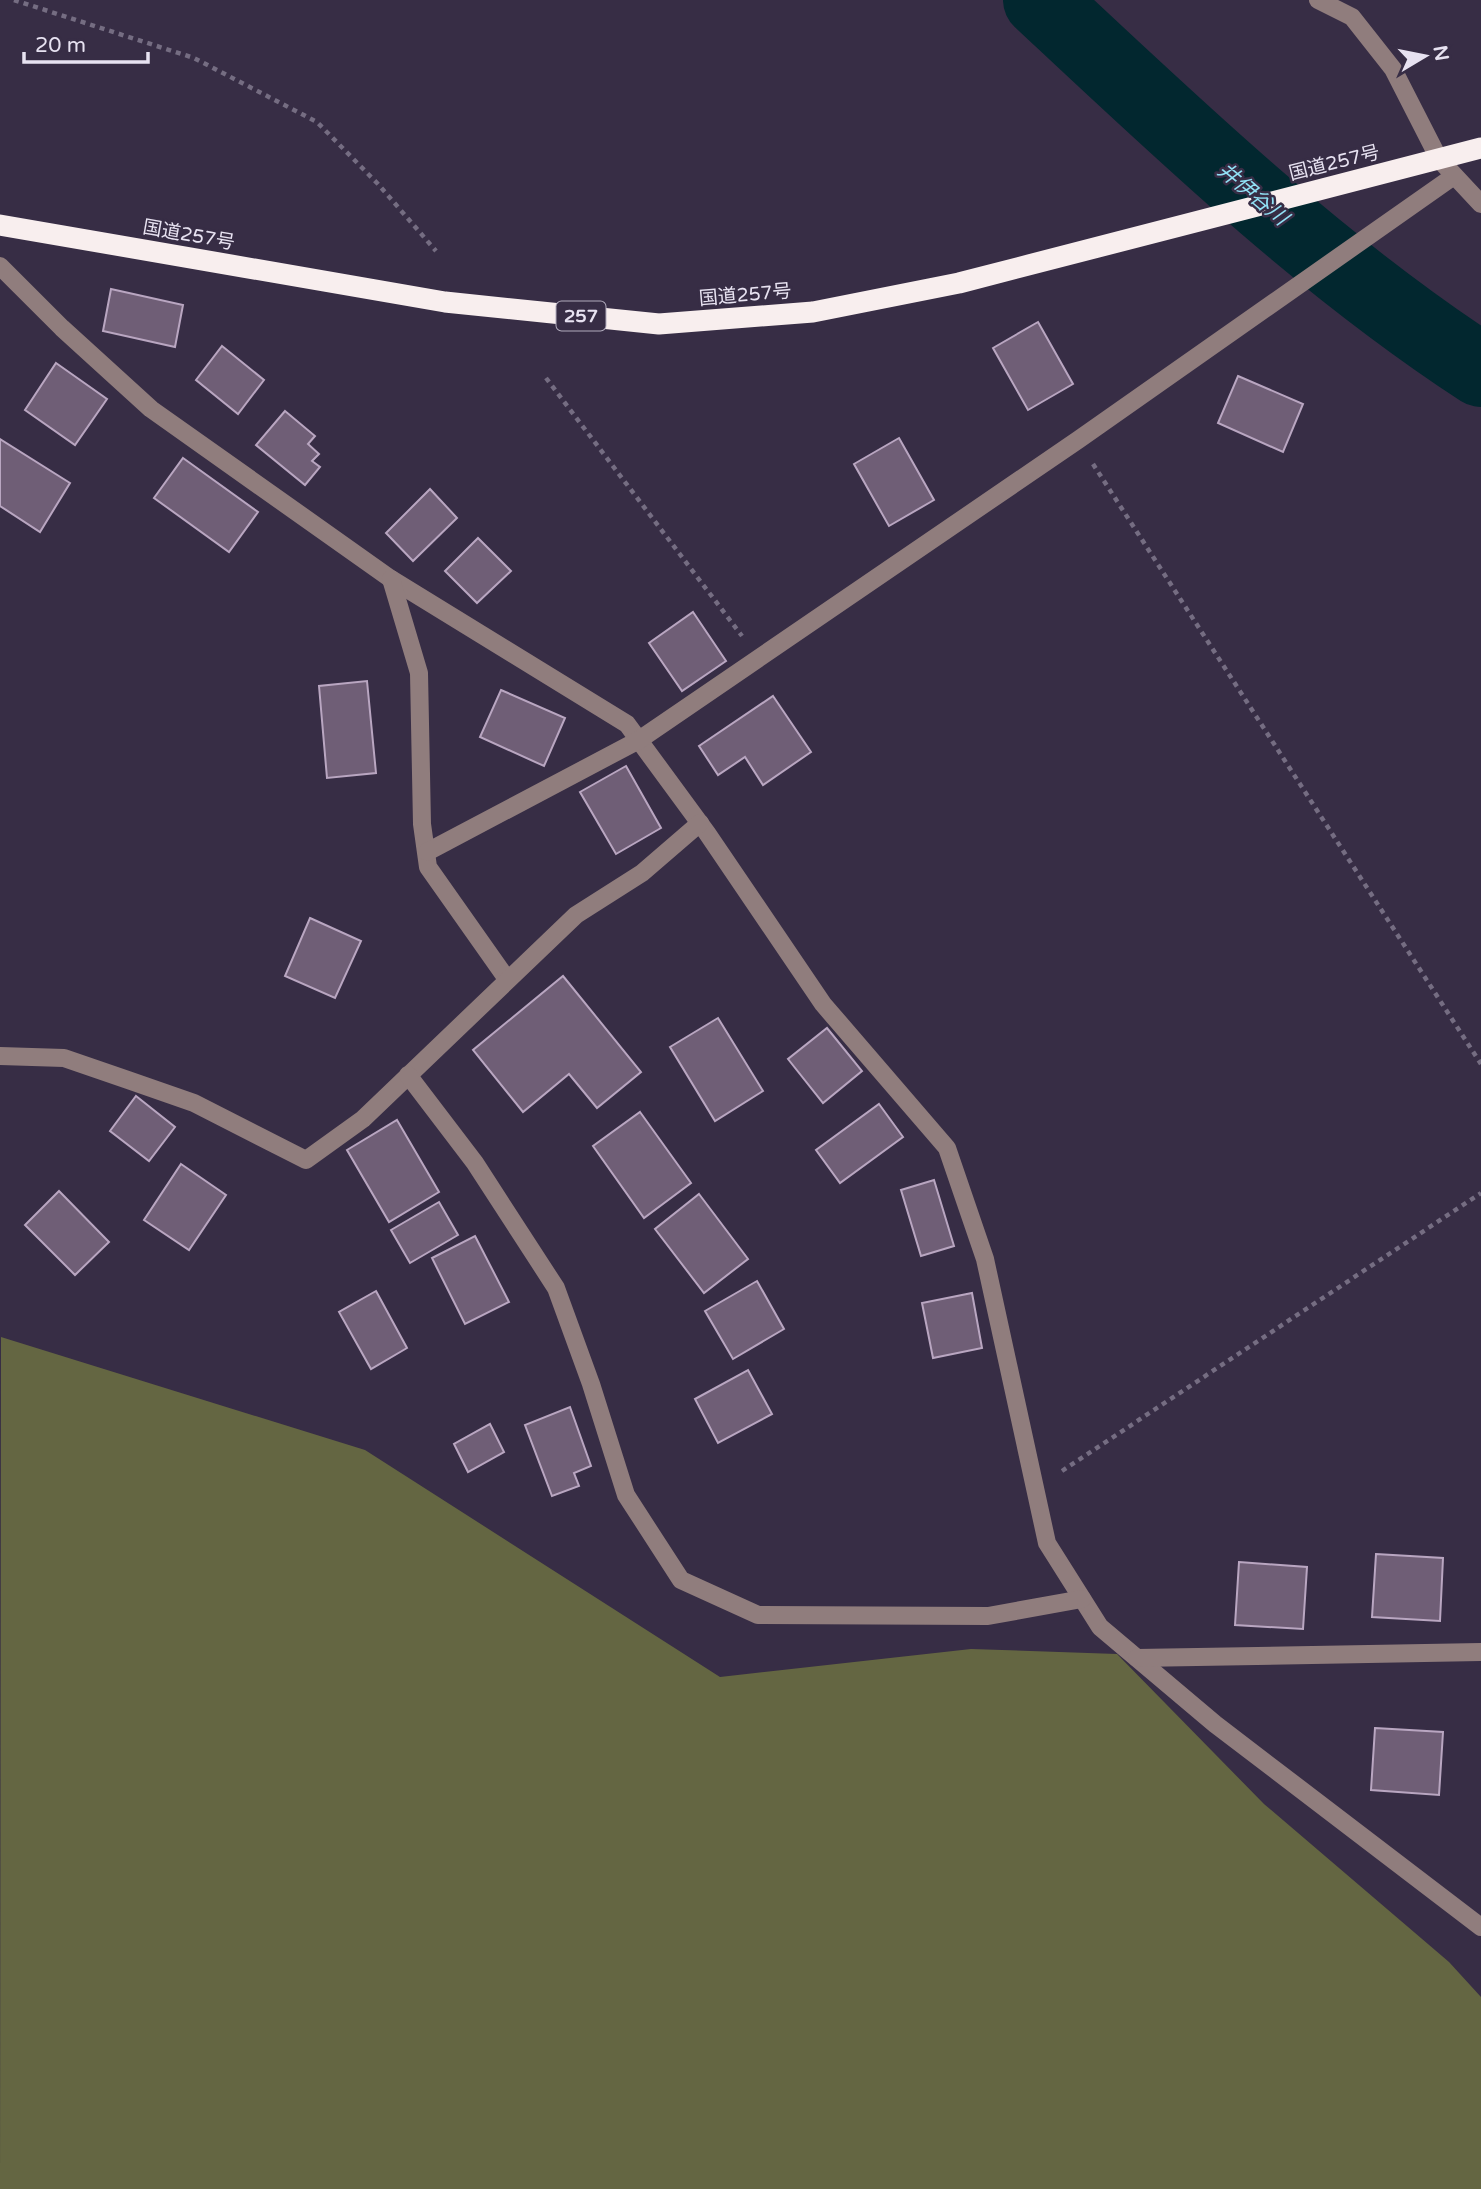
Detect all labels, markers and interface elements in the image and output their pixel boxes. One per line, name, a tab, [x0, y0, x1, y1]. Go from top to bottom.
scale bar	[24, 21, 149, 65]
north arrow	[1390, 21, 1460, 91]
text: 20 m	[35, 33, 86, 58]
text: N	[1429, 44, 1453, 63]
street label: 国道257号	[1287, 141, 1382, 185]
water label: 井伊谷川	[1212, 158, 1294, 232]
street label: 国道257号	[141, 216, 236, 254]
street label: 国道257号	[698, 280, 792, 310]
road number: 257	[556, 302, 606, 330]

